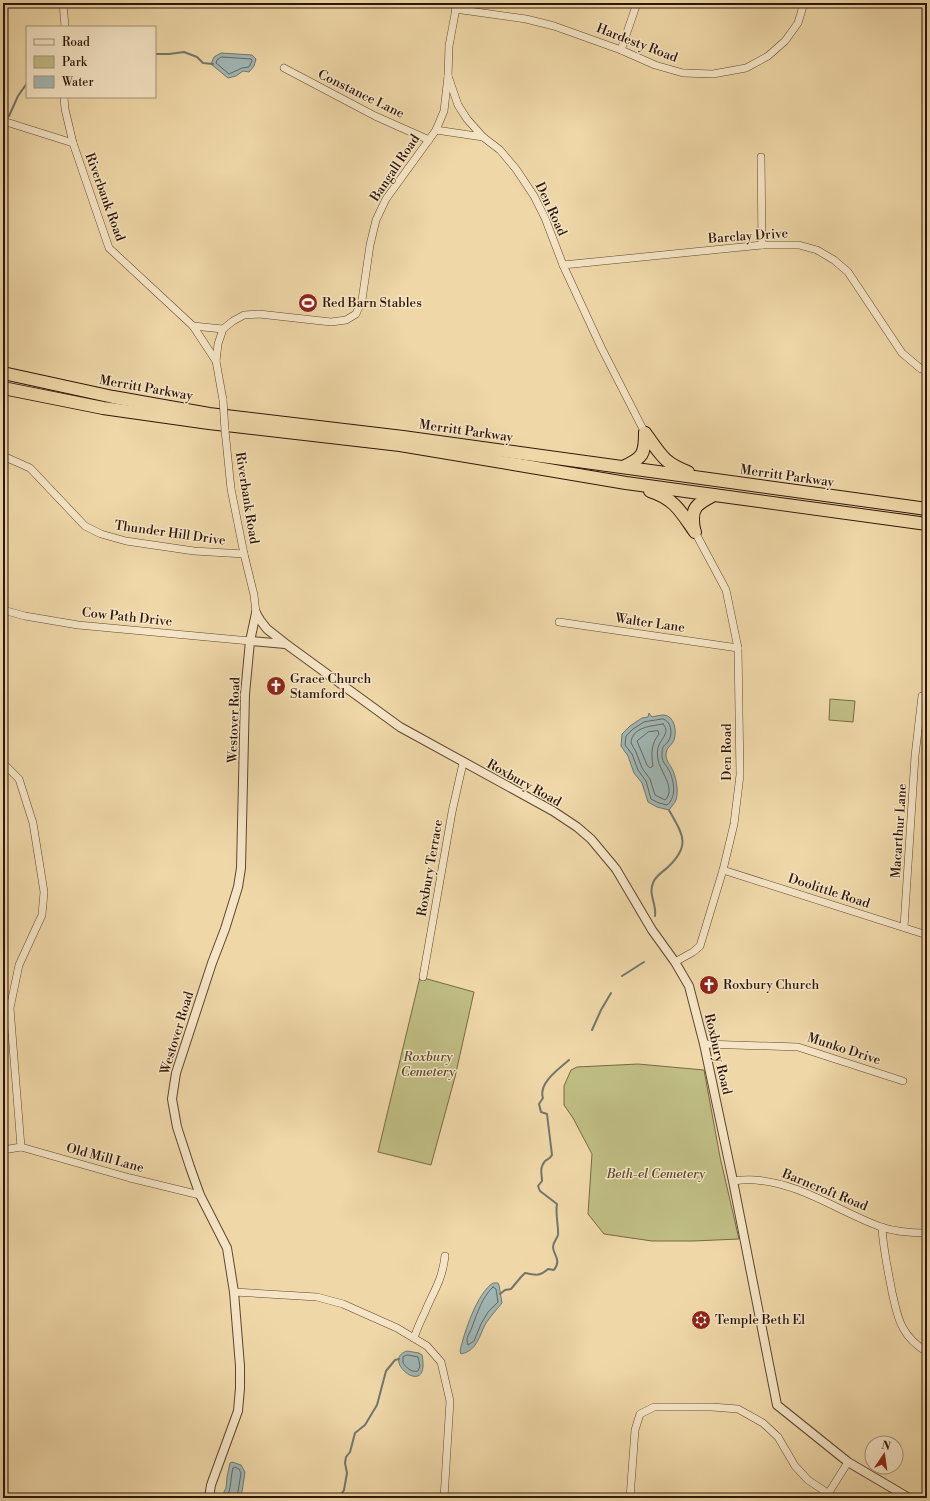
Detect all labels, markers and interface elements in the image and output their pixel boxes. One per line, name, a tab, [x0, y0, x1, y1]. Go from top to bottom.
street label: Hardesty Road	[594, 20, 681, 66]
legend	[26, 26, 156, 98]
text: Road	[62, 35, 90, 50]
text: Park	[62, 55, 88, 70]
street label: Constance Lane	[315, 66, 407, 122]
text: Water	[61, 75, 94, 90]
street label: Bangall Road	[366, 131, 424, 205]
street label: Riverbank Road	[82, 151, 129, 244]
street label: Den Road	[532, 180, 571, 239]
street label: Barclay Drive	[707, 225, 789, 247]
sports icon: Red Barn Stables	[297, 292, 319, 314]
place label: Red Barn Stables	[322, 295, 422, 311]
street label: Merritt Parkway	[98, 372, 195, 404]
street label: Merritt Parkway	[418, 416, 515, 446]
street label: Riverbank Road	[232, 451, 262, 546]
street label: Merritt Parkway	[739, 461, 836, 491]
street label: Thunder Hill Drive	[113, 517, 227, 549]
street label: Cow Path Drive	[81, 604, 173, 630]
street label: Walter Lane	[613, 610, 686, 636]
place label: Grace Church Stamford	[290, 671, 372, 702]
church icon: Grace Church Stamford	[265, 675, 287, 697]
street label: Westover Road	[224, 676, 244, 764]
street label: Den Road	[719, 723, 735, 781]
street label: Roxbury Road	[484, 756, 565, 810]
street label: Macarthur Lane	[888, 783, 910, 879]
street label: Roxbury Terrace	[414, 818, 446, 918]
street label: Doolittle Road	[786, 870, 873, 912]
church icon: Roxbury Church	[698, 974, 720, 996]
place label: Roxbury Church	[723, 977, 819, 993]
street label: Westover Road	[156, 989, 197, 1077]
street label: Roxbury Road	[701, 1012, 735, 1097]
street label: Munko Drive	[805, 1030, 883, 1069]
park label: Roxbury Cemetery	[401, 1049, 455, 1080]
street label: Old Mill Lane	[64, 1140, 146, 1176]
street label: Barncroft Road	[779, 1165, 871, 1215]
park label: Beth-el Cemetery	[606, 1166, 706, 1182]
synagogue icon: Temple Beth El	[690, 1309, 712, 1331]
place label: Temple Beth El	[715, 1312, 805, 1328]
north arrow	[864, 1435, 904, 1475]
text: N	[880, 1438, 892, 1454]

